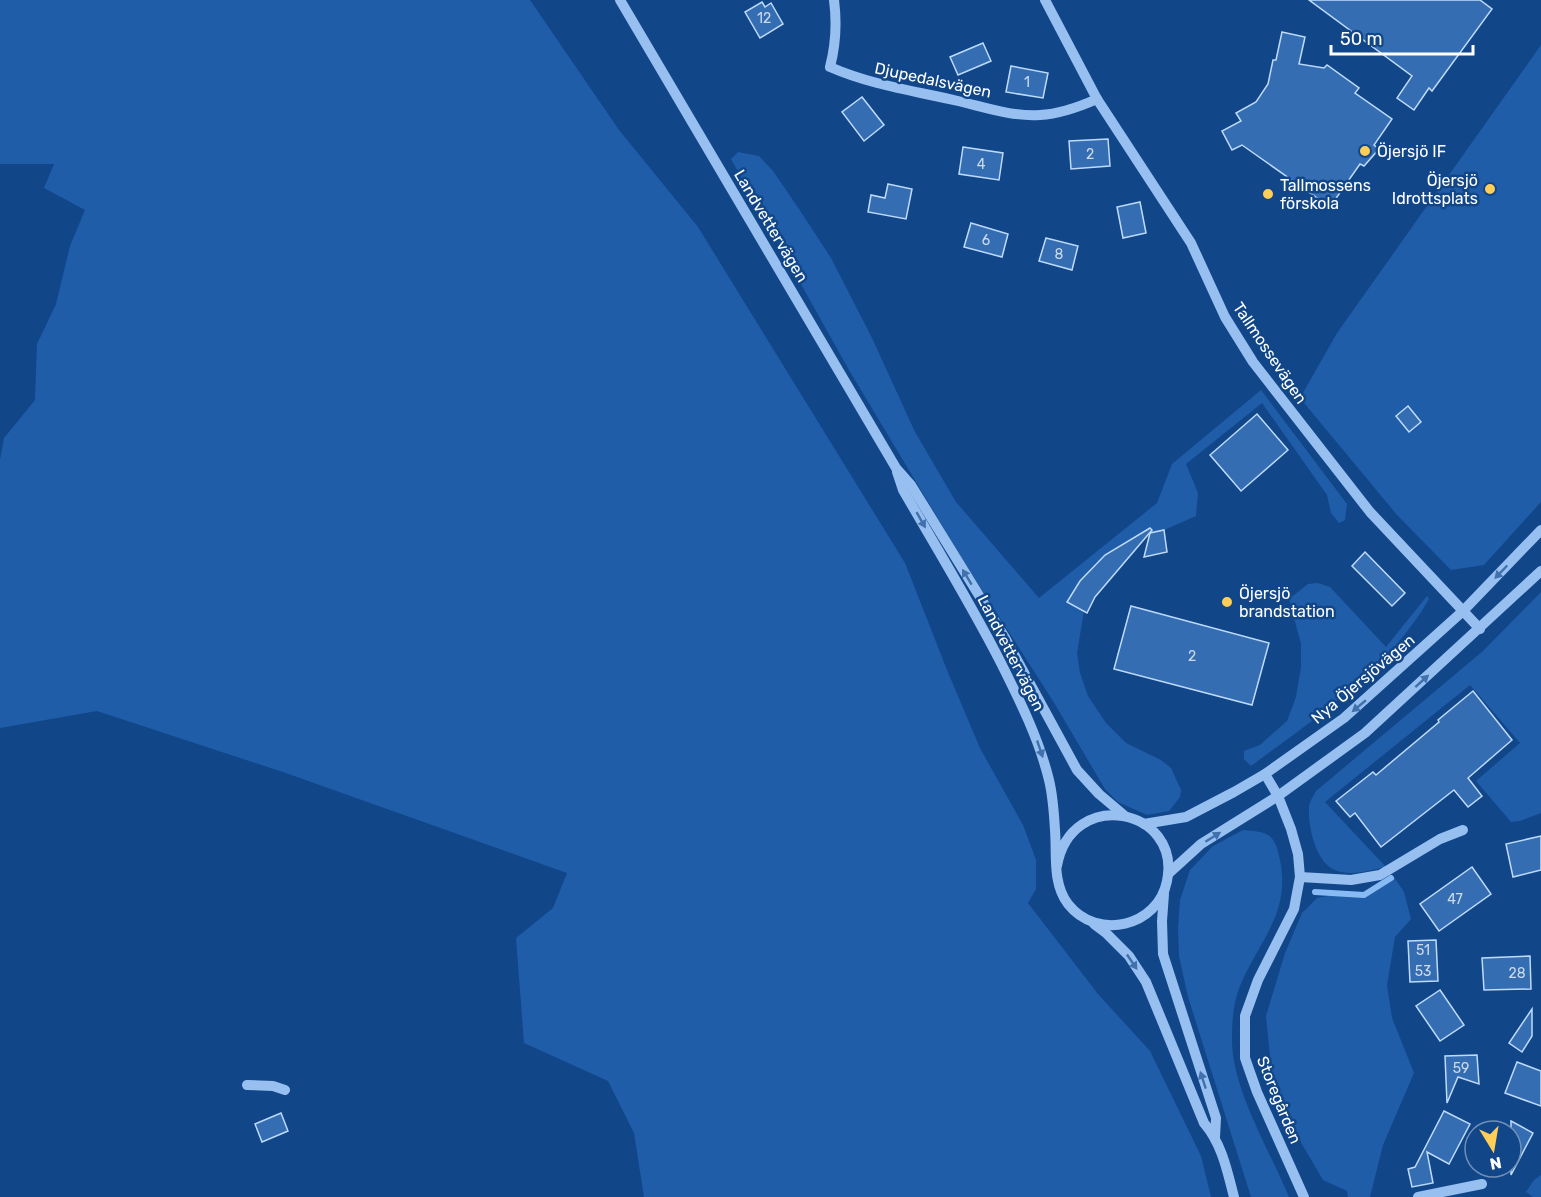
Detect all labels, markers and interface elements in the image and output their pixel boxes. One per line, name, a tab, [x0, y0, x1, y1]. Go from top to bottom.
house number: 12	[757, 10, 771, 27]
scale bar	[1331, 18, 1474, 56]
text: 50 m	[1340, 28, 1383, 50]
street label: Djupedalsvägen	[873, 58, 993, 102]
house number: 1	[1024, 74, 1030, 91]
place label: Öjersjö IF	[1377, 142, 1446, 161]
marker: Öjersjö IF	[1358, 144, 1372, 158]
house number: 2	[1086, 146, 1094, 163]
house number: 4	[977, 156, 986, 173]
street label: Landvettervägen	[730, 166, 812, 286]
place label: Öjersjö Idrottsplats	[1392, 171, 1478, 208]
place label: Tallmossens förskola	[1280, 176, 1371, 213]
marker: Öjersjö Idrottsplats	[1483, 182, 1497, 196]
marker: Tallmossens förskola	[1261, 187, 1275, 201]
house number: 6	[982, 232, 990, 249]
house number: 8	[1055, 246, 1064, 263]
street label: Tallmossevägen	[1229, 299, 1311, 407]
one-way arrow	[916, 512, 926, 529]
one-way arrow	[1494, 565, 1508, 579]
one-way arrow	[962, 569, 973, 585]
place label: Öjersjö brandstation	[1239, 584, 1335, 621]
street label: Landvettervägen	[974, 592, 1048, 714]
marker: Öjersjö brandstation	[1220, 595, 1234, 609]
street label: Nya Öjersjövägen	[1307, 630, 1419, 728]
house number: 2	[1188, 648, 1196, 665]
one-way arrow	[1414, 675, 1429, 688]
one-way arrow	[1351, 699, 1367, 712]
one-way arrow	[1036, 740, 1046, 758]
one-way arrow	[1205, 831, 1221, 842]
house number: 47	[1447, 891, 1463, 908]
house number: 51	[1416, 942, 1430, 959]
one-way arrow	[1126, 954, 1137, 970]
house number: 53	[1415, 963, 1431, 980]
house number: 28	[1508, 965, 1526, 982]
street label: Storegården	[1253, 1053, 1305, 1147]
house number: 59	[1453, 1060, 1469, 1077]
one-way arrow	[1198, 1071, 1208, 1089]
north arrow	[1463, 1119, 1523, 1179]
text: N	[1488, 1153, 1503, 1174]

